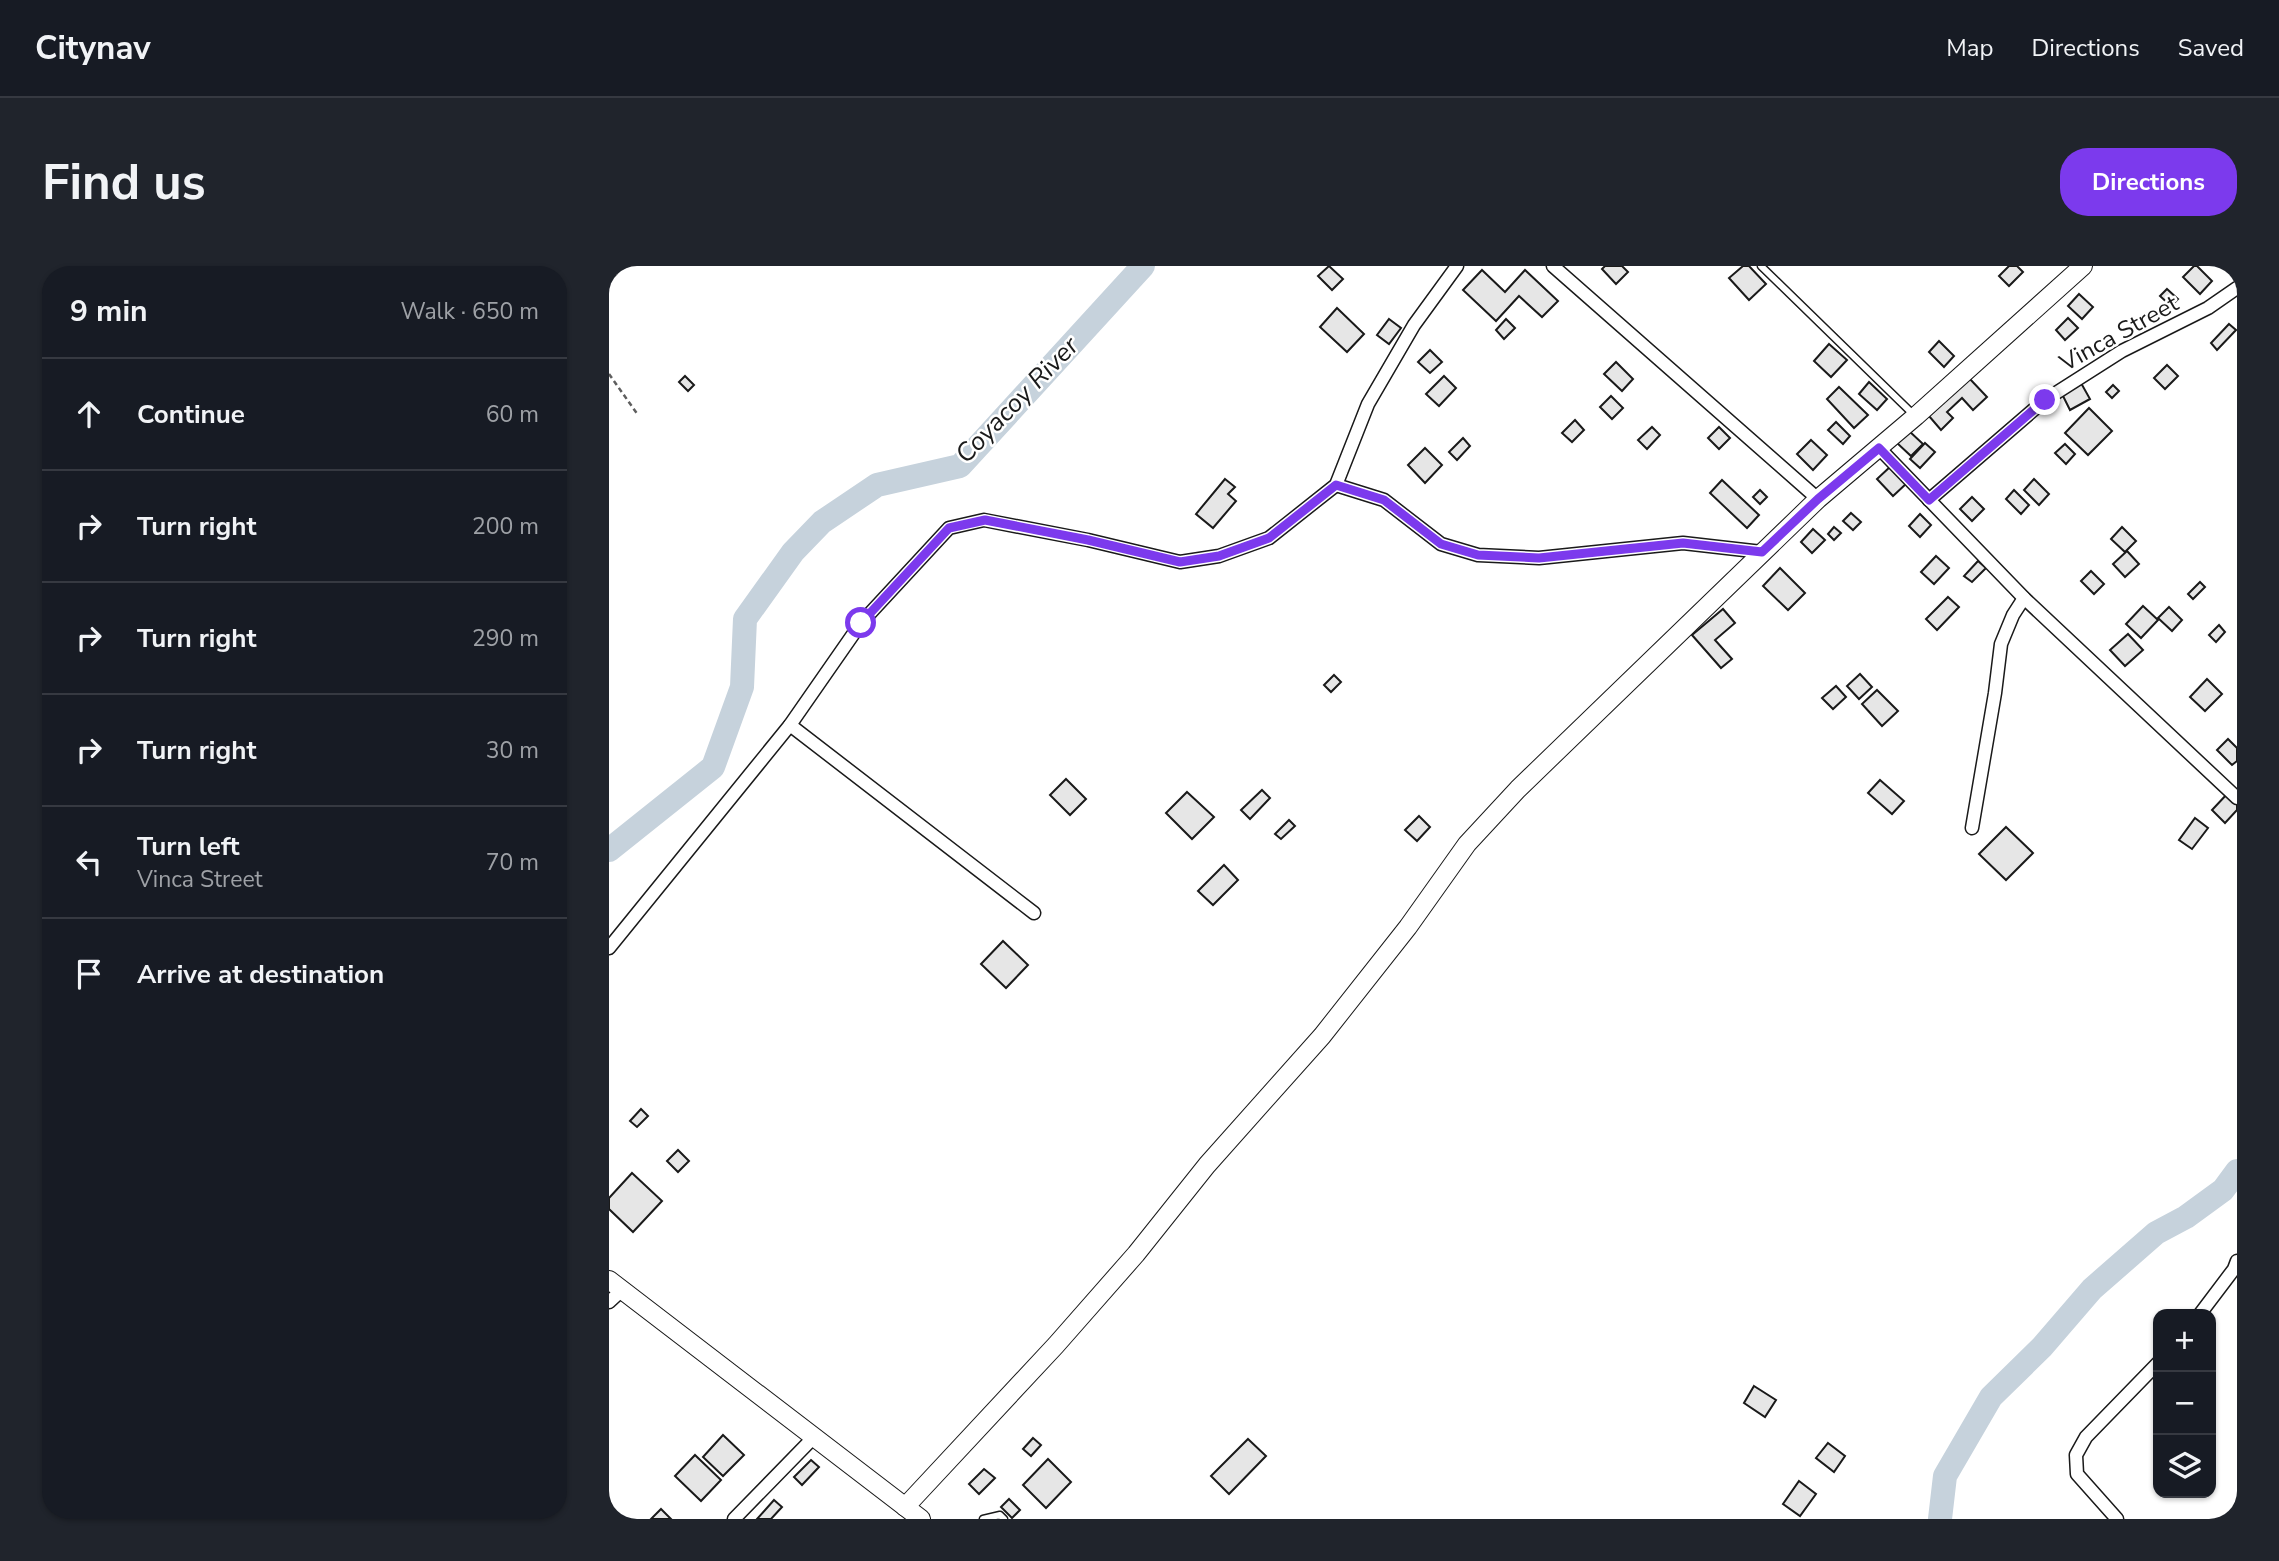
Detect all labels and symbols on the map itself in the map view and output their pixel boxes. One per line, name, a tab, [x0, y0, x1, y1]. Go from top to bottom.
street label: Vinca Street	[2053, 287, 2185, 379]
water label: Coyacoy River	[948, 329, 1087, 471]
route end	[2029, 384, 2060, 415]
route start	[845, 607, 876, 638]

